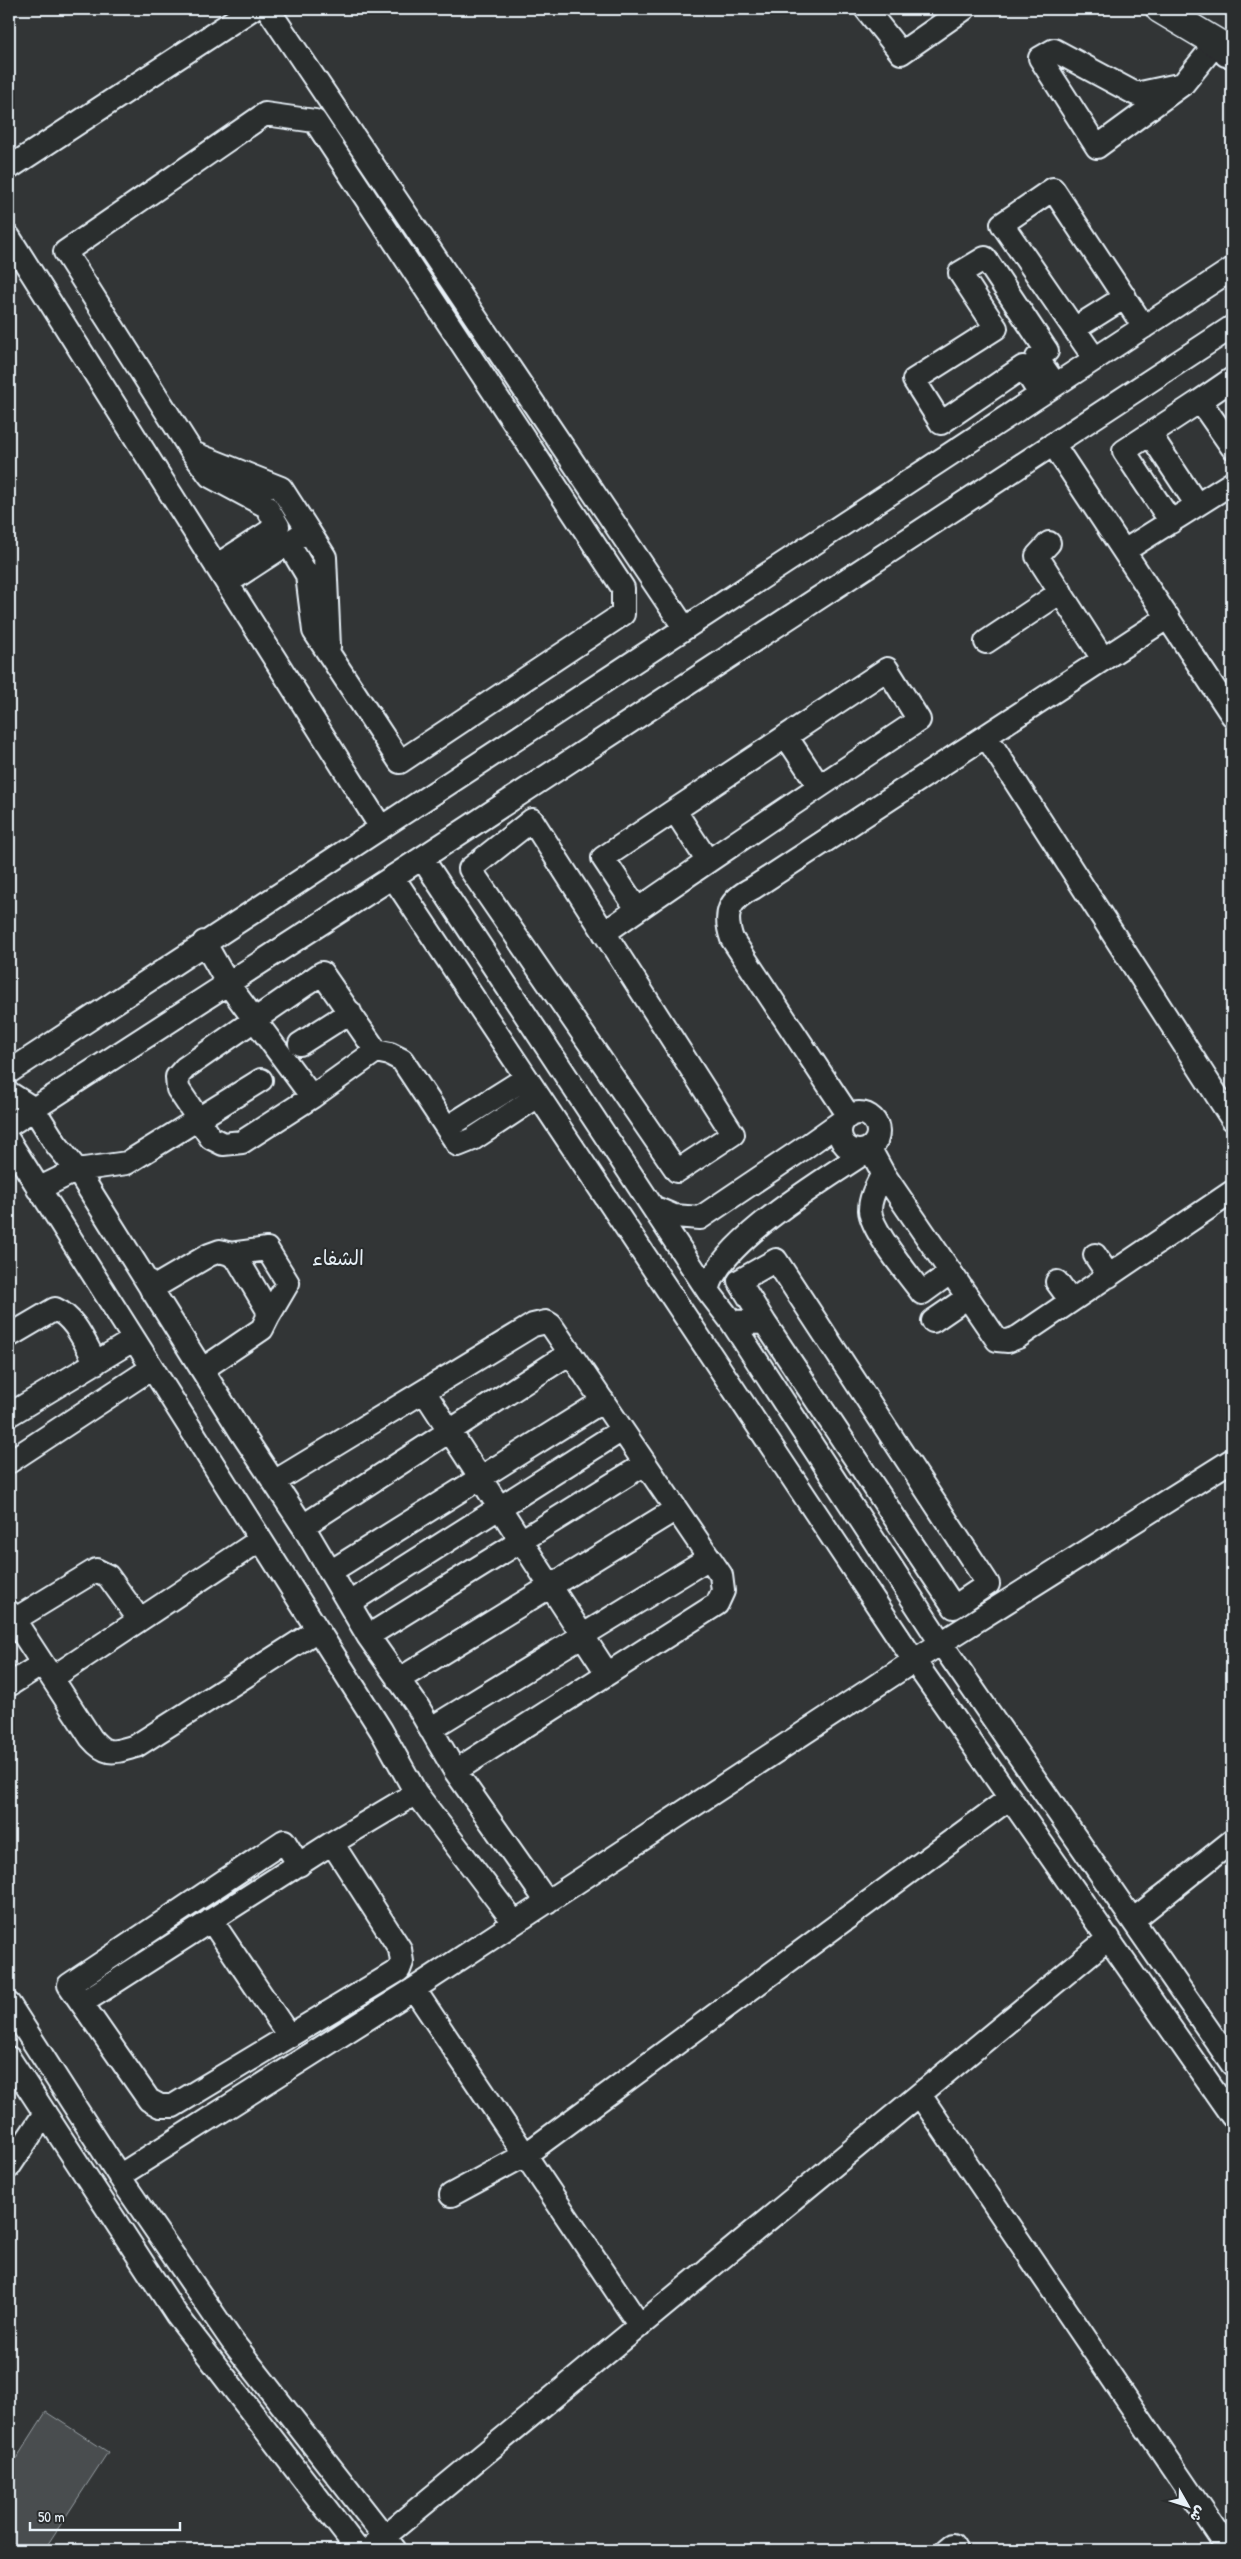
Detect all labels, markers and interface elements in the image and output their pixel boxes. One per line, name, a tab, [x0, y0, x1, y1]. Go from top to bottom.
district label: الشفاء	[312, 1244, 364, 1271]
north arrow	[1164, 2482, 1214, 2532]
scale bar	[30, 2499, 180, 2531]
text: ش	[1186, 2503, 1211, 2526]
text: 50 m	[38, 2506, 65, 2527]

